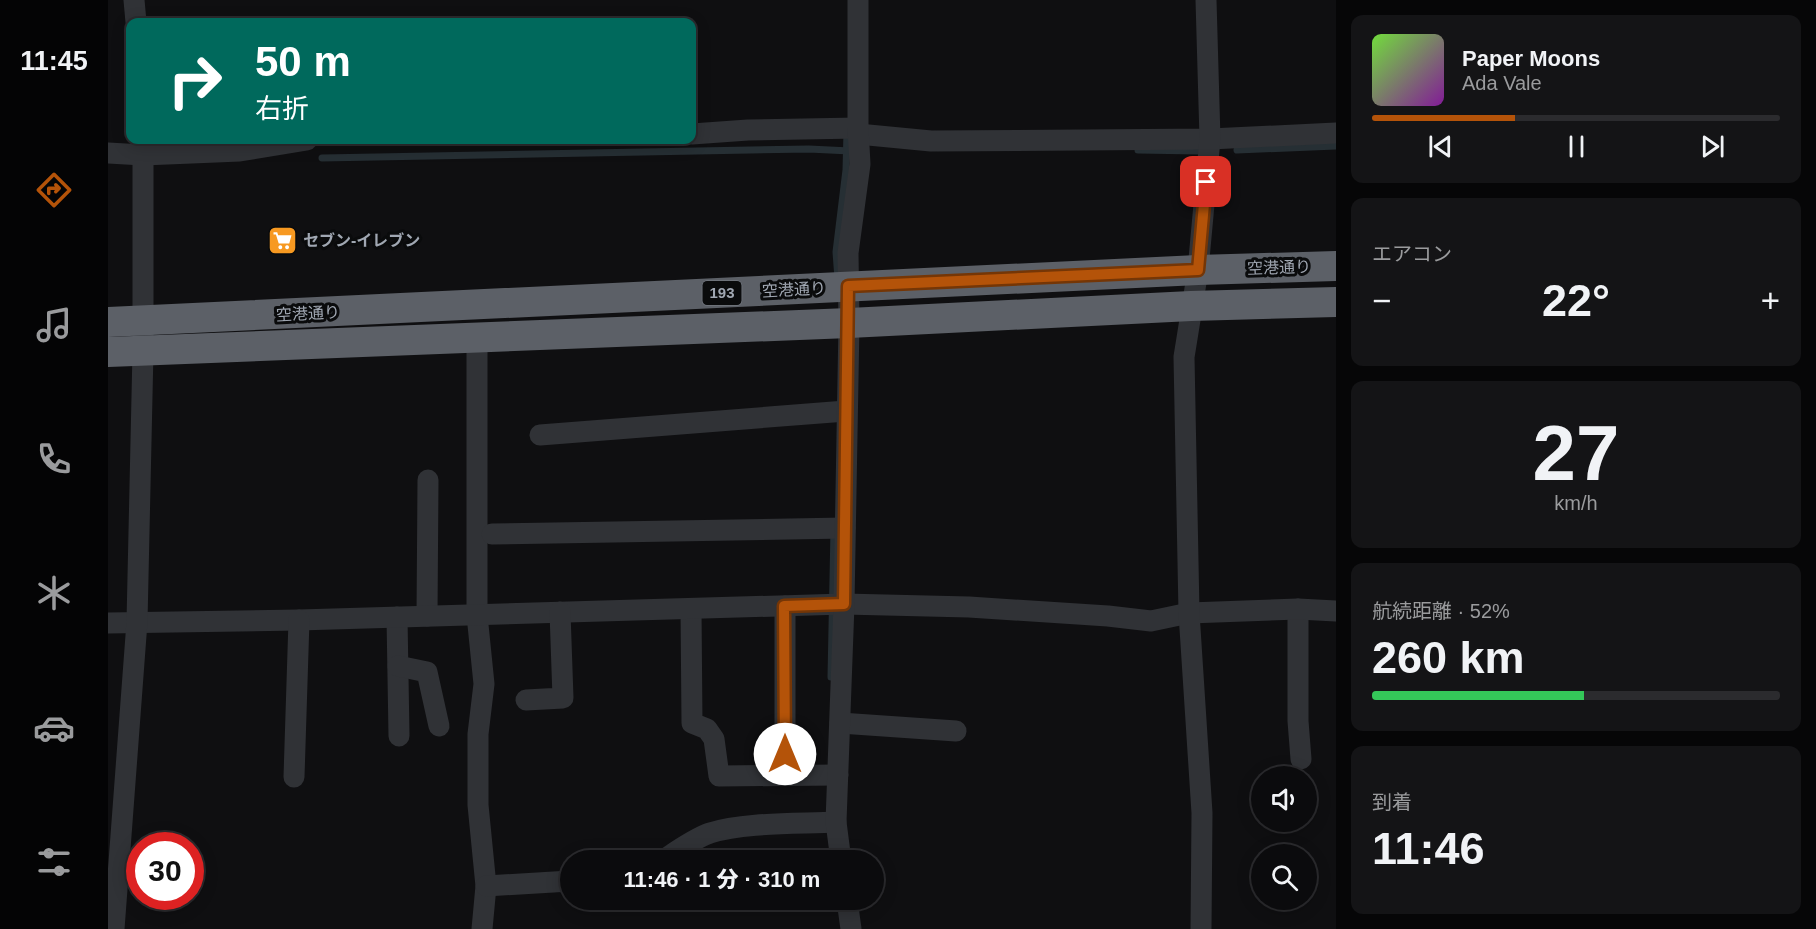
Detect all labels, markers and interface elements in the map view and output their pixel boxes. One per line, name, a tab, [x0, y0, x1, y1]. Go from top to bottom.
text: 50 m	[255, 38, 351, 85]
icon: right	[156, 42, 234, 120]
text: 11:45	[20, 46, 88, 76]
text: Paper Moons	[1462, 46, 1600, 71]
text: Ada Vale	[1462, 72, 1542, 94]
text: 右折	[255, 94, 309, 124]
icon: previous	[1424, 130, 1457, 163]
icon: pause	[1560, 130, 1593, 163]
icon: next	[1696, 130, 1729, 163]
pin	[1180, 156, 1231, 207]
icon: arrive	[1189, 165, 1222, 198]
icon: directions	[33, 169, 75, 211]
supermarket icon: セブン-イレブン	[266, 224, 298, 256]
place label: セブン-イレブン	[303, 232, 420, 249]
text: エアコン	[1372, 243, 1452, 265]
street label: 空港通り	[1247, 258, 1311, 277]
text: 22°	[1542, 275, 1610, 326]
street label: 空港通り	[762, 279, 826, 300]
road number: 193	[702, 281, 742, 305]
text: −	[1372, 282, 1391, 319]
text: +	[1761, 282, 1780, 319]
street label: 空港通り	[276, 303, 340, 324]
icon: music	[33, 304, 75, 346]
text: 27	[1533, 409, 1619, 497]
icon: phone	[33, 438, 75, 480]
text: km/h	[1554, 492, 1598, 514]
icon: climate	[33, 572, 75, 614]
text: 航続距離 · 52%	[1372, 600, 1510, 622]
text: 260 km	[1372, 632, 1525, 683]
icon: car	[33, 707, 75, 749]
position arrow	[753, 722, 817, 786]
map controls	[1251, 766, 1317, 910]
button: sound	[1251, 766, 1317, 832]
text: 到着	[1372, 791, 1412, 813]
text: 11:46	[1372, 823, 1485, 874]
speed limit sign: 30	[126, 832, 204, 910]
icon: filters	[33, 841, 75, 883]
button: search	[1251, 844, 1317, 910]
text: 11:46 · 1 分 · 310 m	[624, 867, 820, 892]

